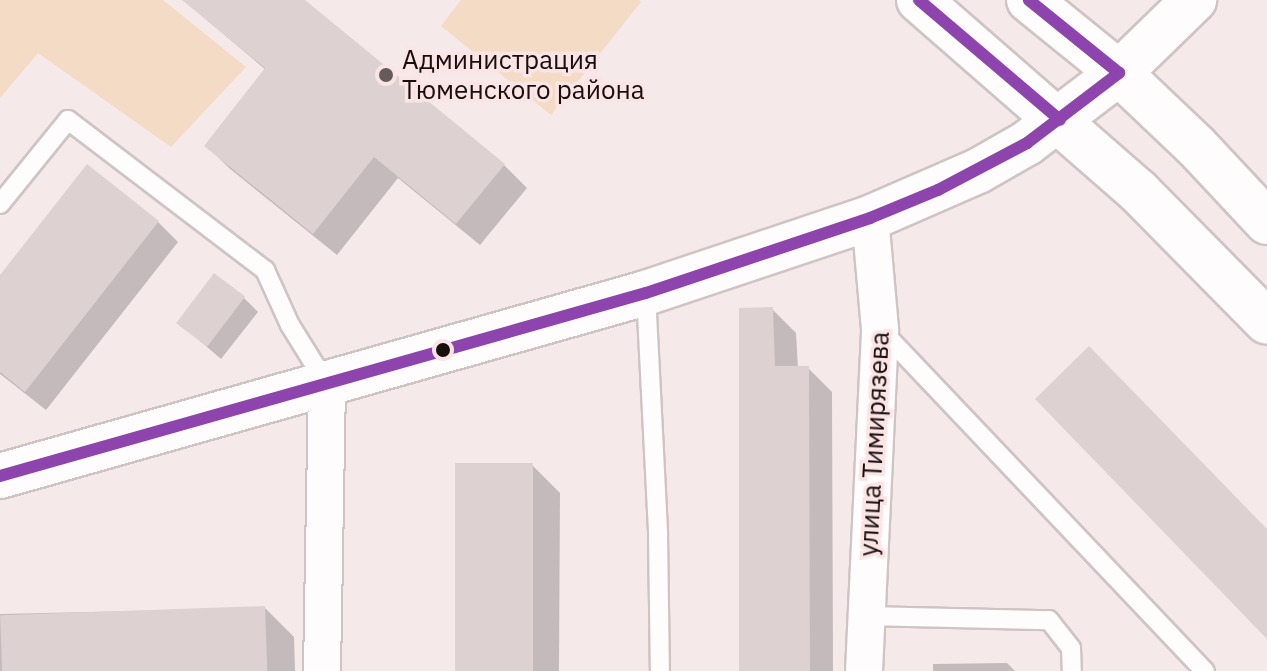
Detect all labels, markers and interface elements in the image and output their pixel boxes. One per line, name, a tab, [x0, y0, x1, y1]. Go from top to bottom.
place label: Администрация Тюменского района	[402, 44, 645, 106]
marker: Администрация Тюменского района	[377, 66, 395, 84]
street label: улица Тимирязева	[853, 331, 895, 557]
unlabelled marker	[435, 342, 451, 358]

